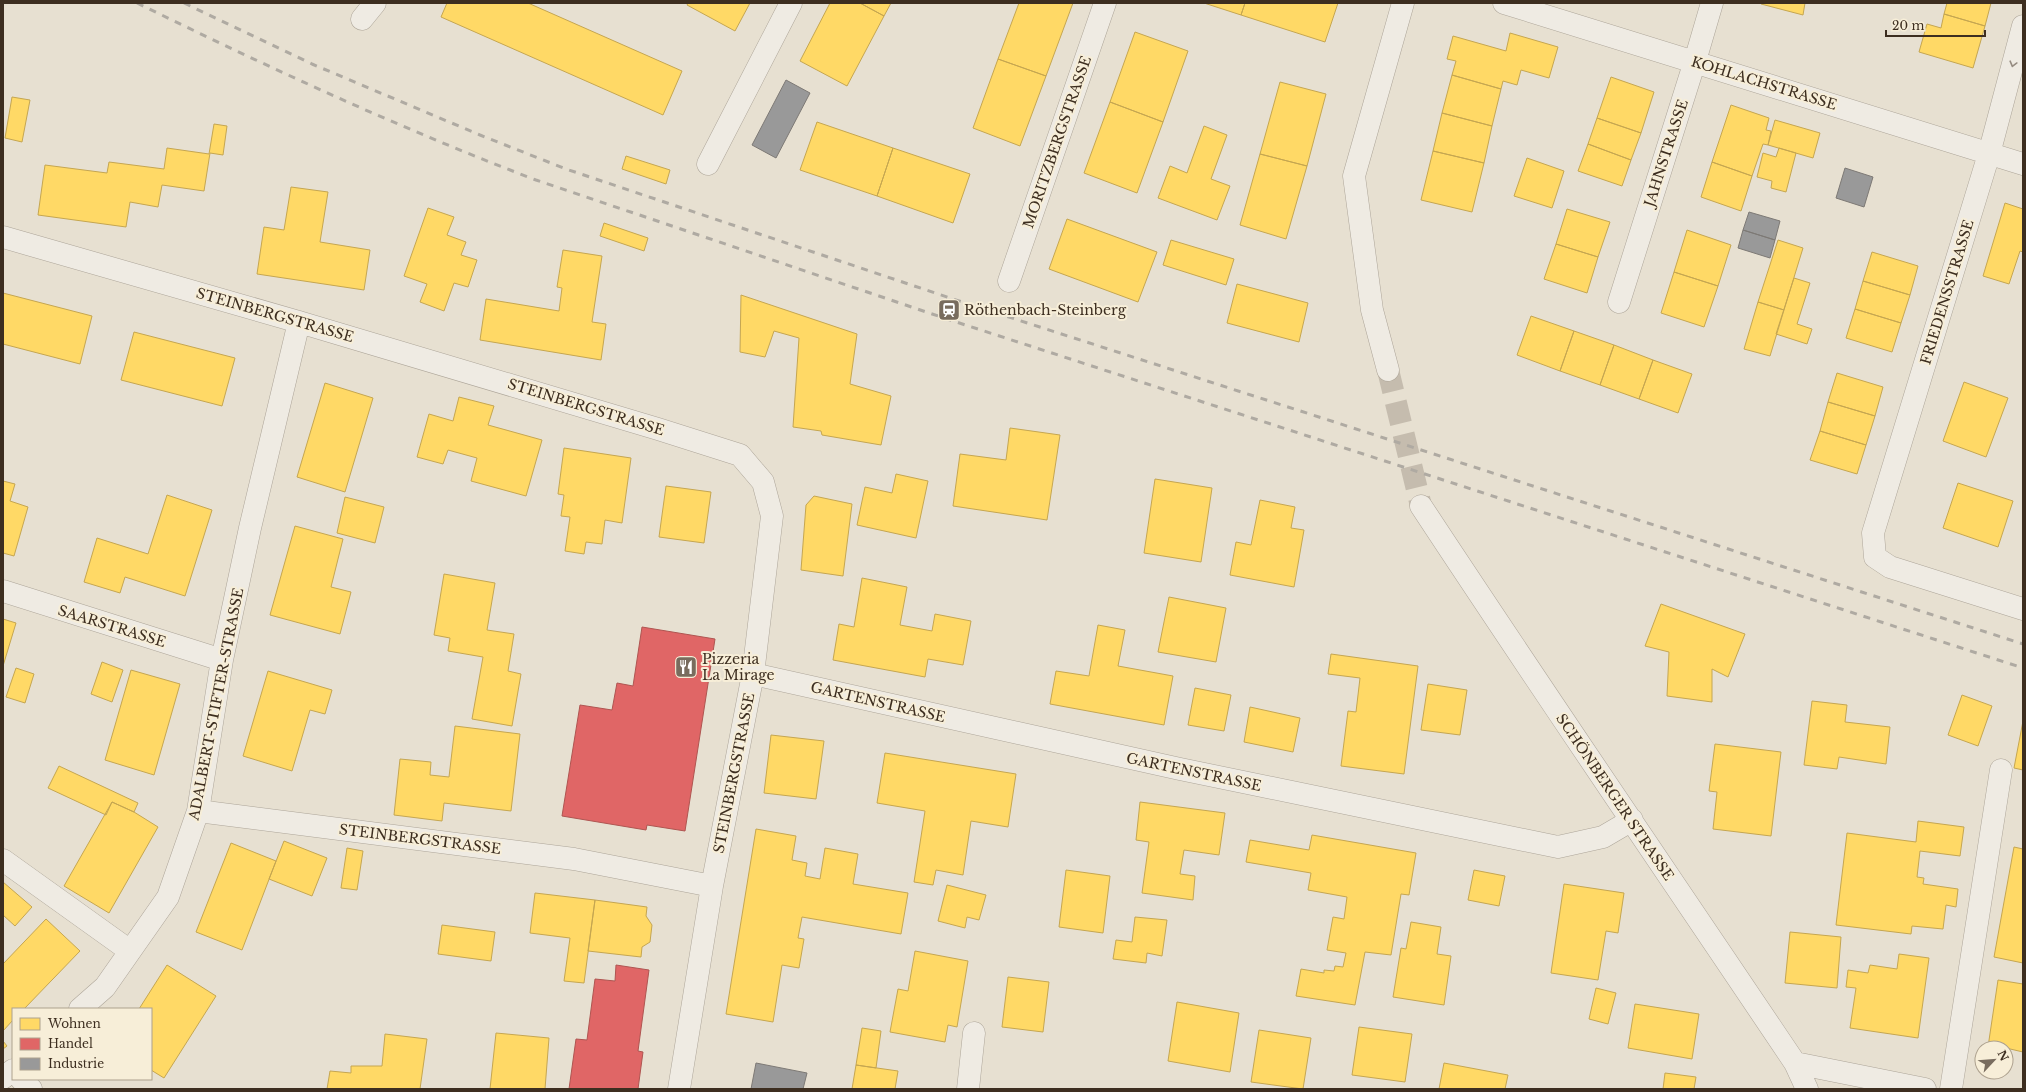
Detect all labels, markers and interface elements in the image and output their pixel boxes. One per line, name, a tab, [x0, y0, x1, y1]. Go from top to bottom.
scale bar	[1886, 12, 1985, 38]
text: 20 m	[1892, 18, 1924, 33]
street label: KOHLACHSTRASSE	[1689, 52, 1839, 114]
street label: MORITZBERGSTRASSE	[1019, 53, 1095, 231]
one-way arrow	[2009, 60, 2018, 67]
street label: JAHNSTRASSE	[1640, 97, 1692, 211]
street label: FRIEDENSSTRASSE	[1916, 217, 1978, 367]
street label: STEINBERGSTRASSE	[194, 284, 356, 346]
station icon: Röthenbach-Steinberg	[936, 297, 962, 323]
place label: Röthenbach-Steinberg	[964, 301, 1127, 319]
street label: STEINBERGSTRASSE	[505, 375, 667, 439]
street label: ADALBERT-STIFTER-STRASSE	[184, 586, 247, 823]
street label: SAARSTRASSE	[56, 601, 168, 651]
place label: Pizzeria La Mirage	[702, 650, 775, 684]
restaurant icon: Pizzeria La Mirage	[673, 654, 699, 680]
street label: GARTENSTRASSE	[809, 678, 947, 726]
street label: STEINBERGSTRASSE	[710, 691, 758, 855]
street label: SCHÖNBERGER STRASSE	[1552, 710, 1679, 884]
street label: GARTENSTRASSE	[1125, 749, 1263, 795]
street label: STEINBERGSTRASSE	[338, 820, 502, 858]
legend	[12, 1008, 152, 1080]
text: Wohnen	[47, 1016, 101, 1031]
text: Handel	[48, 1036, 93, 1051]
north arrow	[1974, 1040, 2014, 1080]
text: N	[1994, 1048, 2012, 1064]
text: Industrie	[48, 1056, 104, 1071]

